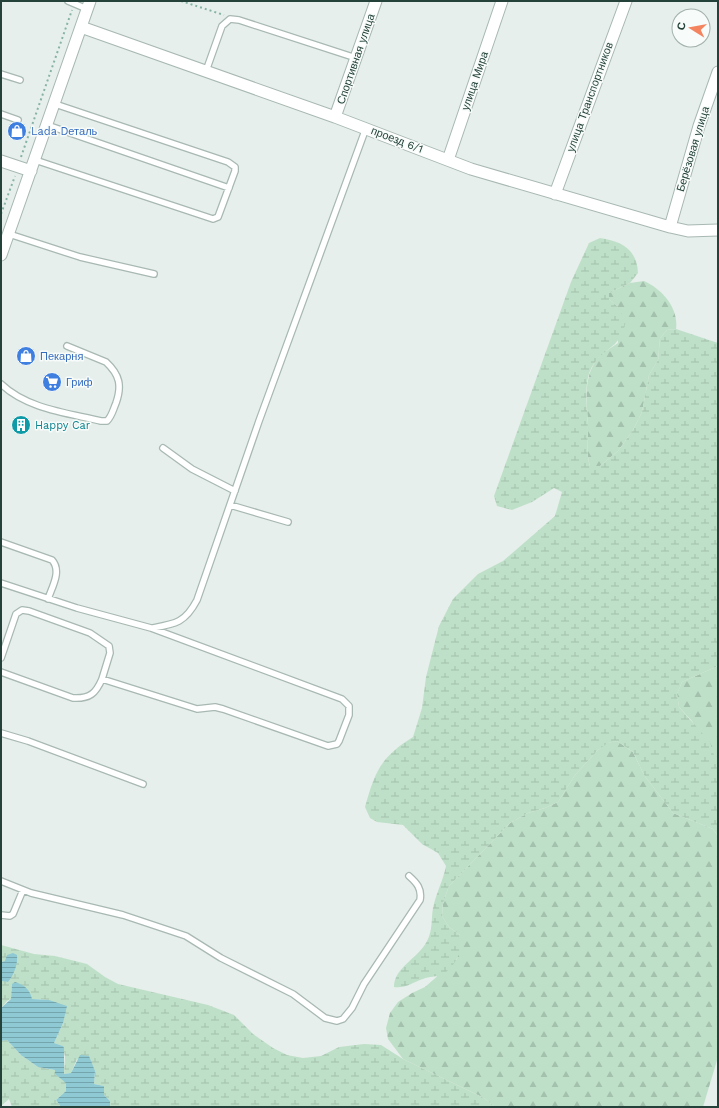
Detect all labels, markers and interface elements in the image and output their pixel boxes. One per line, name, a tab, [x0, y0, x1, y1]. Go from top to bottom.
north arrow	[671, 8, 711, 48]
street label: Спортивная улица	[334, 11, 378, 106]
text: С	[675, 21, 689, 31]
street label: улица Транспортников	[564, 40, 616, 154]
street label: улица Мира	[459, 49, 491, 112]
street label: Берёзовая улица	[674, 104, 712, 193]
shop icon: Lada Dеталь	[6, 120, 28, 142]
street label: проезд 6/1	[369, 124, 425, 156]
place label: Lada Dеталь	[31, 125, 98, 138]
shop icon: Пекарня	[15, 345, 37, 367]
place label: Пекарня	[40, 350, 83, 363]
supermarket icon: Гриф	[41, 371, 63, 393]
place label: Гриф	[66, 376, 93, 389]
building icon: Happy Car	[10, 414, 32, 436]
place label: Happy Car	[35, 419, 91, 432]

